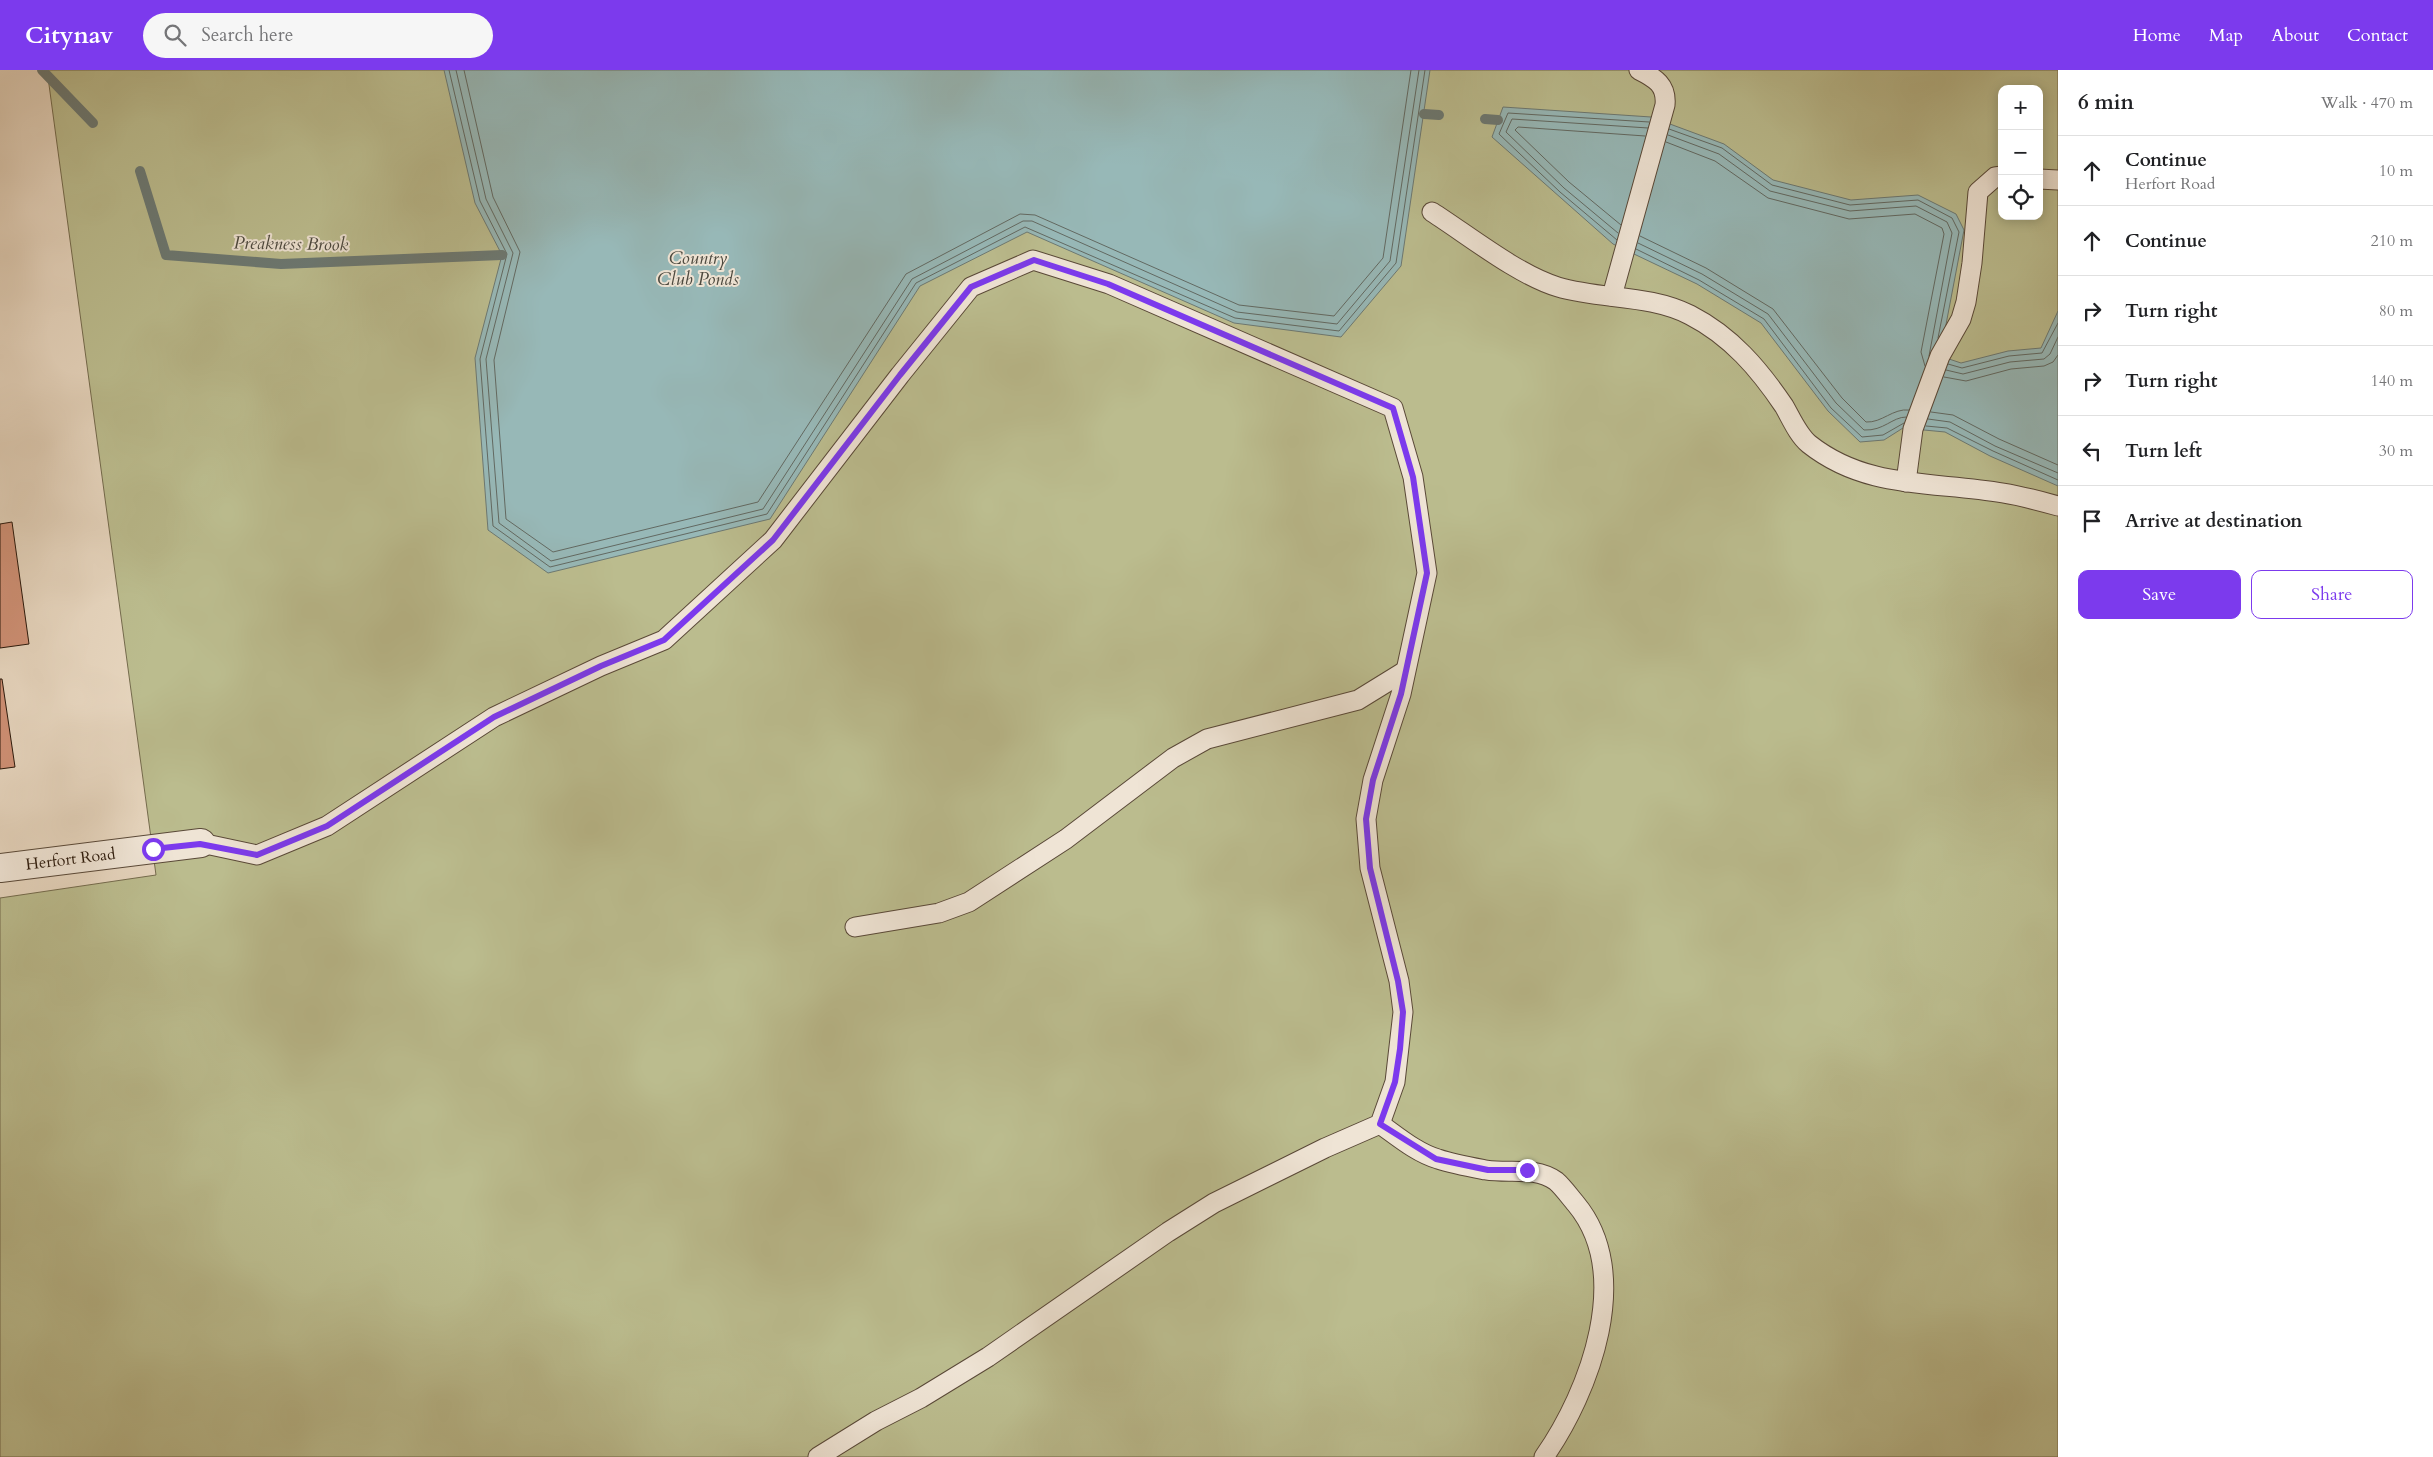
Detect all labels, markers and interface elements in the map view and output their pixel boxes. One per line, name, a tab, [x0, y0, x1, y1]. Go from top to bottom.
search box	[143, 13, 493, 58]
text: Citynav	[25, 19, 113, 52]
icon: search	[161, 21, 189, 49]
text: Search here	[201, 22, 293, 48]
text: Home	[2133, 23, 2181, 48]
text: Map	[2209, 23, 2243, 48]
text: About	[2271, 23, 2319, 48]
text: Contact	[2347, 23, 2408, 48]
map controls	[1998, 85, 2043, 220]
button: +	[1998, 85, 2043, 130]
text: 6 min	[2078, 88, 2134, 117]
text: Walk · 470 m	[2321, 92, 2413, 114]
button: −	[1998, 130, 2043, 175]
text: Continue	[2125, 147, 2207, 173]
icon: ahead	[2078, 157, 2106, 185]
text: 10 m	[2379, 160, 2413, 182]
text: Herfort Road	[2125, 173, 2215, 195]
button: locate	[1998, 175, 2043, 220]
icon: ahead	[2078, 227, 2106, 255]
text: Continue	[2125, 228, 2207, 254]
text: 210 m	[2371, 230, 2413, 252]
water label: Preakness Brook	[233, 231, 349, 258]
water label: Country Club Ponds	[657, 246, 739, 292]
icon: right	[2078, 297, 2106, 325]
text: Turn right	[2125, 298, 2217, 324]
text: 80 m	[2379, 300, 2413, 322]
icon: right	[2078, 367, 2106, 395]
text: Turn right	[2125, 368, 2217, 394]
text: 140 m	[2371, 370, 2413, 392]
icon: left	[2078, 437, 2106, 465]
text: Turn left	[2125, 438, 2202, 464]
text: 30 m	[2379, 440, 2413, 462]
icon: arrive	[2078, 507, 2106, 535]
text: Arrive at destination	[2125, 508, 2302, 534]
button: Save	[2078, 570, 2241, 619]
button: Share	[2251, 570, 2413, 619]
route start	[142, 838, 165, 861]
street label: Herfort Road	[24, 843, 117, 876]
route end	[1516, 1159, 1539, 1182]

